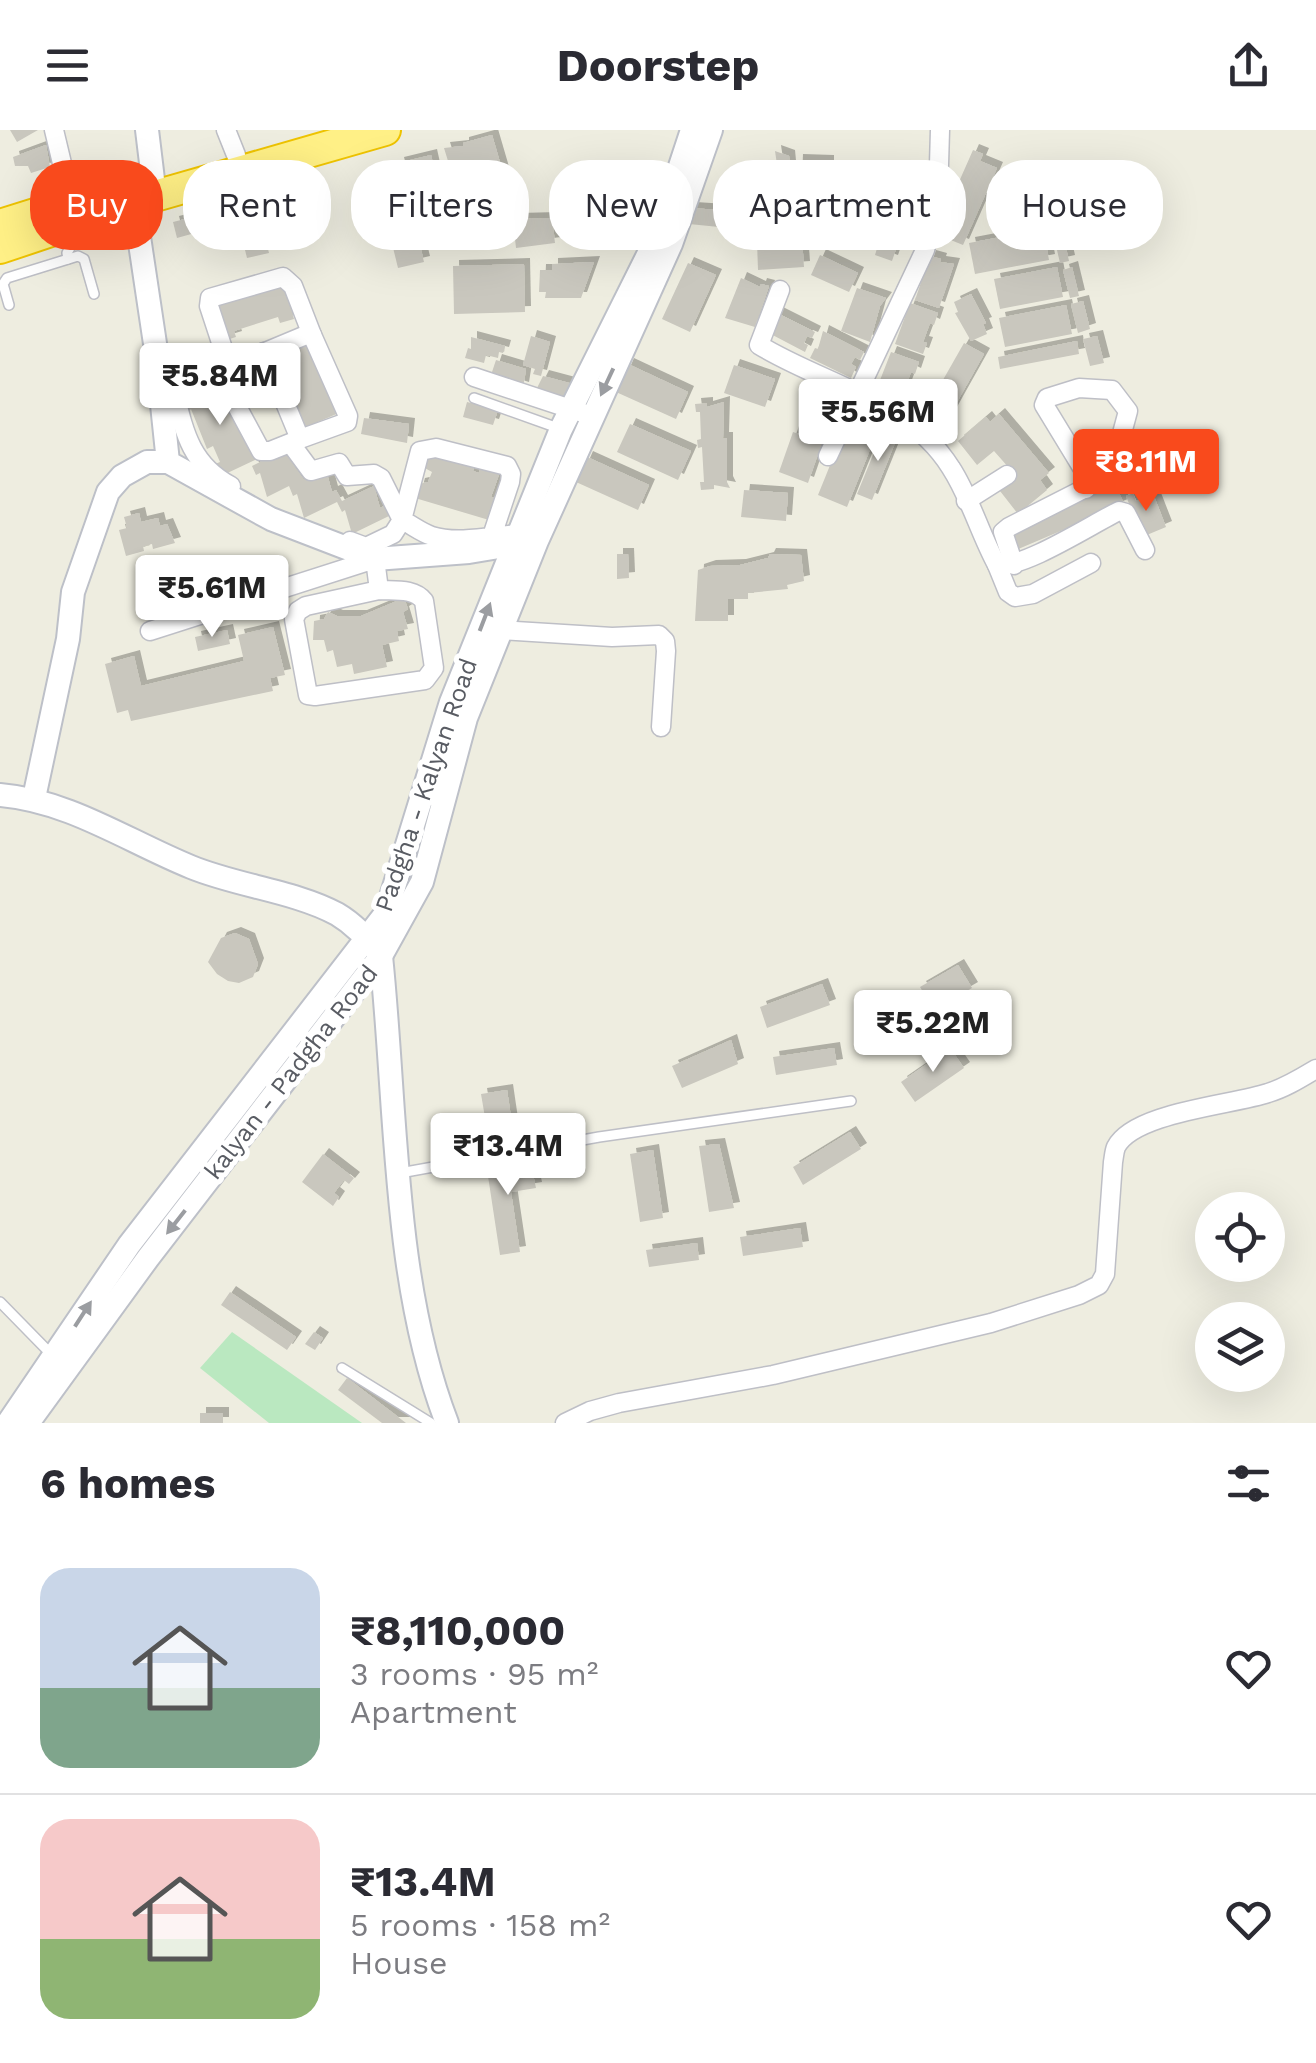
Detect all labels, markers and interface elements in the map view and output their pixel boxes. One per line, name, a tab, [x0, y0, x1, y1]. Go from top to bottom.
icon: menu	[40, 38, 95, 93]
icon: share	[1221, 38, 1276, 93]
text: Doorstep	[556, 39, 760, 92]
chip: Buy	[30, 160, 163, 250]
chip: Rent	[183, 160, 331, 250]
chip: Filters	[351, 160, 529, 250]
chip: New	[549, 160, 693, 250]
chip: Apartment	[713, 160, 966, 250]
chip: House	[986, 160, 1163, 250]
pin: ₹5.84M	[139, 343, 301, 428]
text: ₹5.84M	[161, 356, 279, 394]
one-way arrow	[599, 368, 616, 397]
pin: ₹5.56M	[797, 379, 959, 464]
text: ₹5.56M	[821, 392, 935, 430]
pin: ₹8.11M	[1065, 429, 1227, 514]
text: ₹8.11M	[1095, 442, 1197, 480]
pin: ₹5.61M	[131, 555, 293, 640]
text: ₹5.61M	[157, 568, 267, 606]
one-way arrow	[478, 602, 493, 632]
street label: Padgha - Kalyan Road	[369, 654, 483, 916]
street label: kalyan - Padgha Road	[198, 959, 384, 1185]
pin: ₹5.22M	[852, 990, 1014, 1075]
text: ₹5.22M	[876, 1003, 990, 1041]
pin: ₹13.4M	[427, 1113, 589, 1198]
text: ₹13.4M	[453, 1126, 563, 1164]
map controls	[1195, 1192, 1285, 1392]
button: locate	[1195, 1192, 1285, 1282]
one-way arrow	[166, 1209, 187, 1234]
one-way arrow	[74, 1300, 92, 1328]
button: layers	[1195, 1302, 1285, 1392]
icon: filters	[1221, 1456, 1276, 1511]
text: 6 homes	[40, 1459, 215, 1508]
text: ₹8,110,000	[350, 1606, 565, 1655]
icon: home	[120, 1608, 240, 1728]
icon: heart	[1221, 1641, 1276, 1696]
text: 3 rooms · 95 m²	[350, 1655, 598, 1693]
text: Apartment	[350, 1693, 517, 1731]
text: ₹13.4M	[350, 1857, 496, 1906]
icon: home	[120, 1859, 240, 1979]
icon: heart	[1221, 1892, 1276, 1947]
text: 5 rooms · 158 m²	[350, 1906, 610, 1944]
text: House	[350, 1944, 448, 1982]

